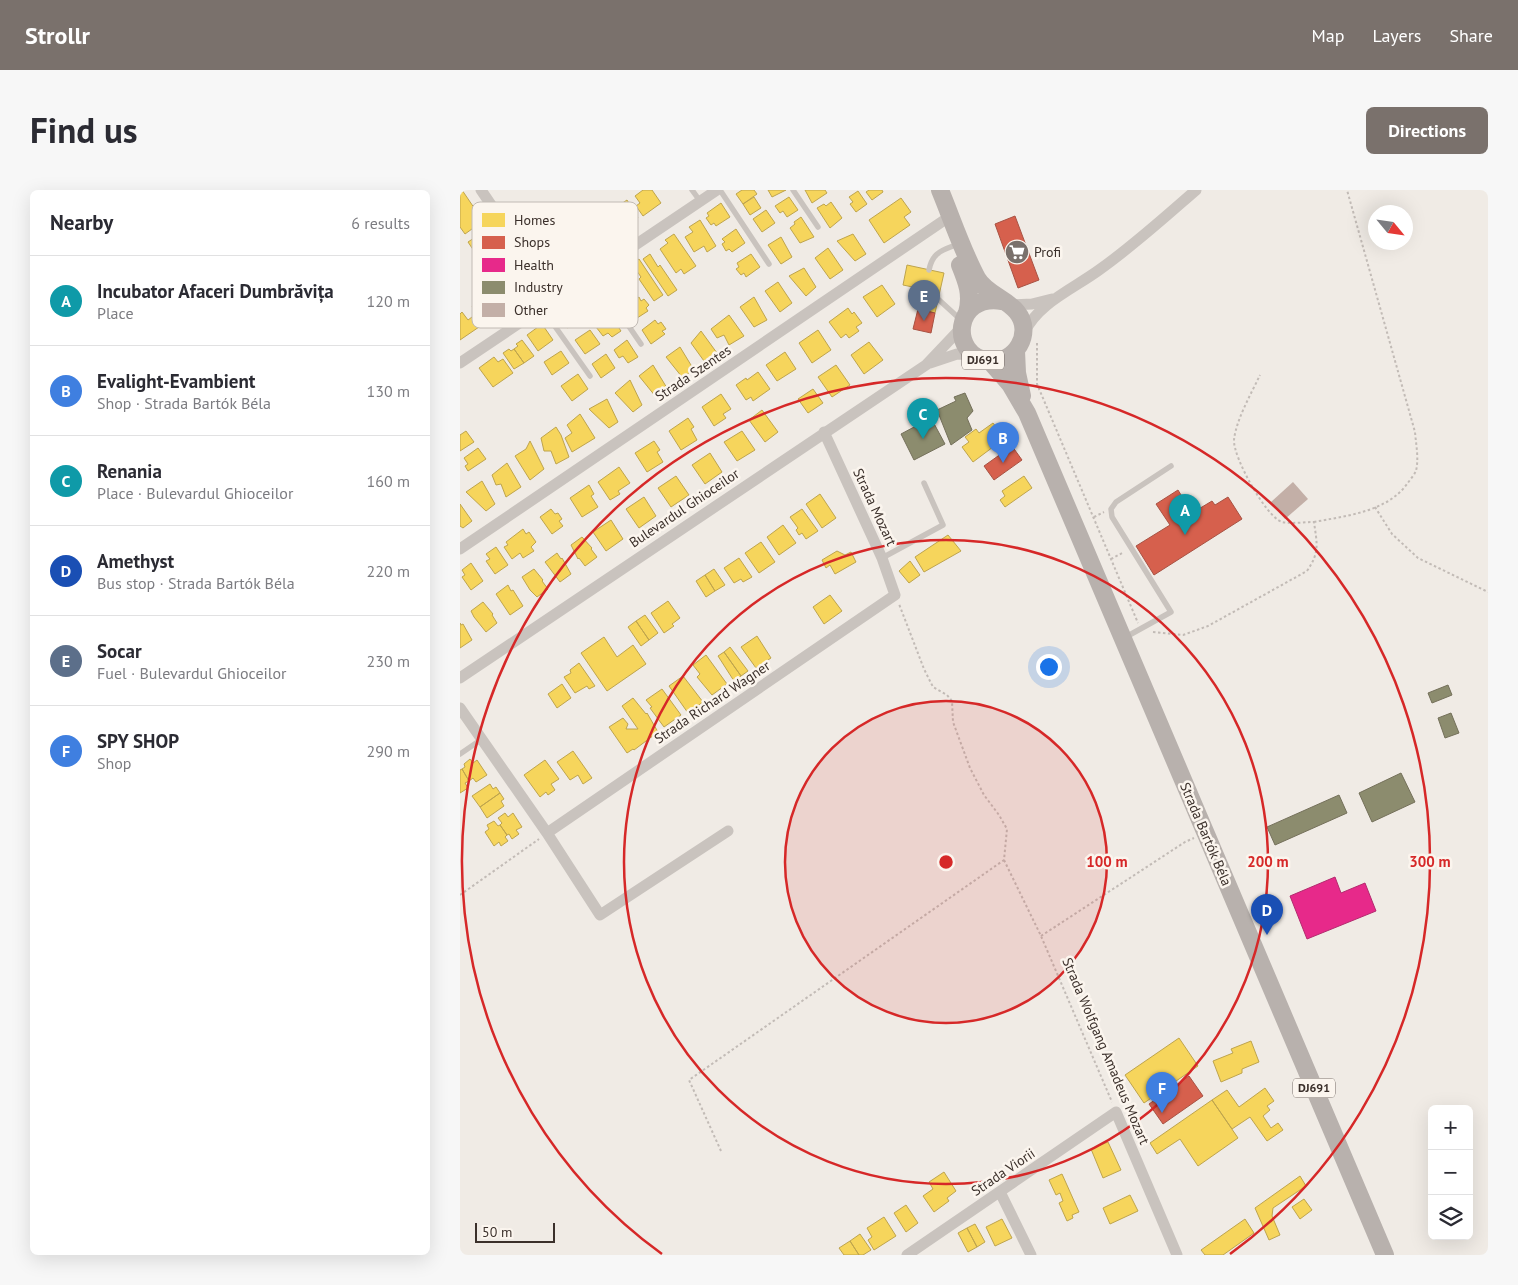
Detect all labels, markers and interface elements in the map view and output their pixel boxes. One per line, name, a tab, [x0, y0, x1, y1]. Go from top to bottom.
text: Strollr	[25, 20, 90, 51]
text: Map	[1312, 24, 1344, 47]
text: Layers	[1372, 24, 1421, 47]
text: Share	[1449, 24, 1493, 47]
text: Find us	[30, 107, 138, 153]
button: Directions	[1366, 107, 1488, 154]
legend	[472, 202, 638, 328]
north arrow	[1368, 205, 1413, 250]
text: Nearby	[50, 209, 113, 236]
text: Homes	[514, 211, 555, 229]
text: 6 results	[351, 213, 410, 233]
text: Shops	[514, 233, 550, 251]
supermarket icon: Profi	[1004, 239, 1030, 265]
place label: Profi	[1034, 243, 1061, 261]
text: Health	[514, 256, 554, 274]
text: Industry	[514, 278, 563, 296]
text: Incubator Afaceri Dumbrăvița	[97, 279, 334, 303]
pin: E	[908, 280, 940, 321]
text: A	[61, 291, 71, 311]
text: 120 m	[367, 291, 410, 311]
text: Other	[514, 301, 548, 319]
text: Place	[97, 303, 134, 323]
street label: Strada Szentes	[652, 341, 735, 405]
road number: DJ691	[962, 350, 1004, 370]
text: Evalight-Evambient	[97, 369, 255, 393]
text: B	[61, 381, 71, 401]
text: 130 m	[367, 381, 410, 401]
text: Shop · Strada Bartók Béla	[97, 393, 271, 413]
pin: C	[907, 398, 939, 439]
pin: B	[987, 422, 1019, 463]
text: Renania	[97, 459, 162, 483]
street label: Bulevardul Ghioceilor	[626, 464, 743, 551]
street label: Strada Mozart	[849, 465, 901, 549]
text: C	[62, 471, 70, 491]
text: 160 m	[367, 471, 410, 491]
text: Place · Bulevardul Ghioceilor	[97, 483, 293, 503]
pin: A	[1169, 494, 1201, 535]
text: Amethyst	[97, 549, 174, 573]
text: D	[61, 561, 71, 581]
text: 220 m	[367, 561, 410, 581]
text: Bus stop · Strada Bartók Béla	[97, 573, 295, 593]
text: Socar	[97, 639, 142, 663]
text: E	[62, 651, 70, 671]
text: 230 m	[367, 651, 410, 671]
your location	[1036, 654, 1062, 680]
street label: Strada Richard Wagner	[651, 656, 774, 747]
text: Fuel · Bulevardul Ghioceilor	[97, 663, 287, 683]
text: SPY SHOP	[97, 729, 179, 753]
text: F	[62, 741, 70, 761]
text: 290 m	[367, 741, 410, 761]
text: Shop	[97, 753, 131, 773]
street label: Strada Bartók Béla	[1176, 779, 1236, 889]
text: 100 m	[1086, 852, 1128, 871]
text: 200 m	[1247, 852, 1289, 871]
text: 300 m	[1409, 852, 1451, 871]
centre of rings	[937, 853, 955, 871]
pin: D	[1251, 894, 1283, 935]
street label: Strada Wolfgang Amadeus Mozart	[1058, 955, 1154, 1147]
pin: F	[1146, 1072, 1178, 1113]
road number: DJ691	[1293, 1078, 1335, 1098]
map controls	[1428, 1105, 1473, 1240]
button: +	[1428, 1105, 1473, 1150]
street label: Strada Viorii	[968, 1144, 1038, 1200]
button: −	[1428, 1150, 1473, 1195]
button: layers	[1428, 1195, 1473, 1240]
scale bar	[475, 1220, 555, 1243]
text: 50 m	[482, 1223, 512, 1241]

